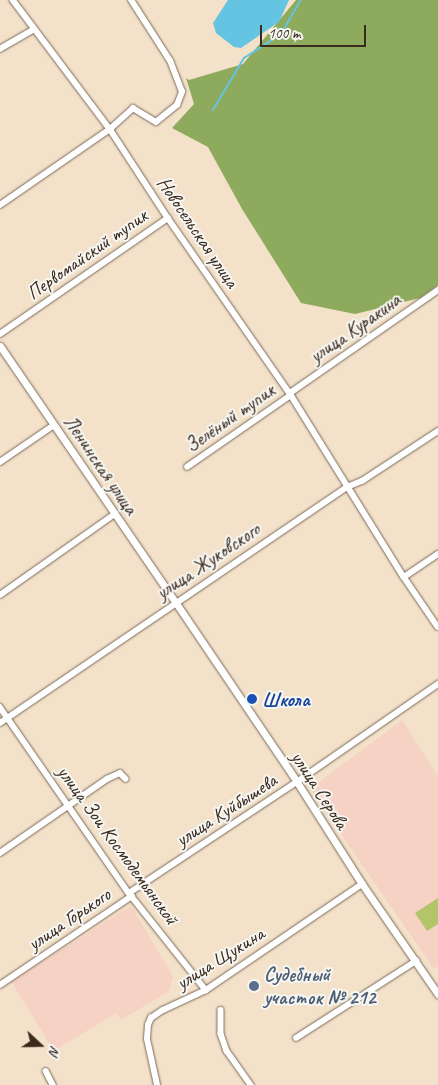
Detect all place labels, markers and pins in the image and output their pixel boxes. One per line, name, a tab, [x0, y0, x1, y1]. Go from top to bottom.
place label: Школа	[262, 687, 310, 711]
marker: Школа	[246, 693, 258, 705]
place label: Судебный участок № 212	[264, 962, 376, 1009]
marker: Судебный участок № 212	[248, 980, 260, 992]

